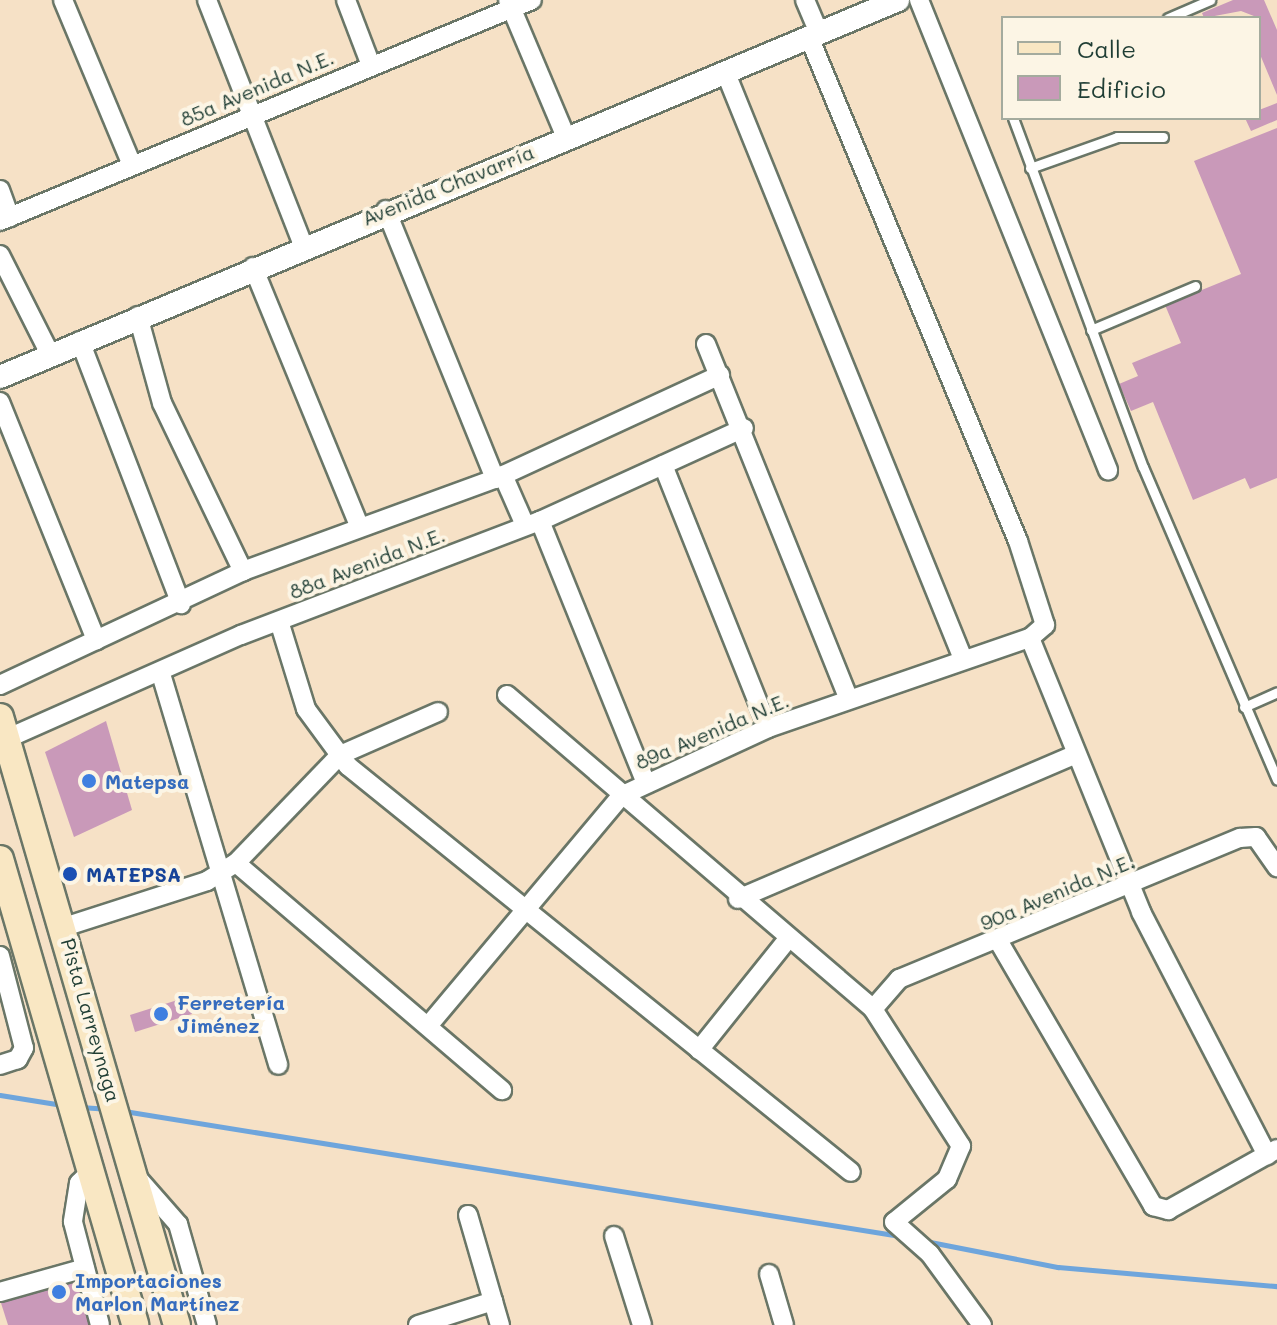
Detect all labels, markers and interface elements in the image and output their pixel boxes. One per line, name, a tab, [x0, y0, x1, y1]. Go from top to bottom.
legend	[1001, 16, 1261, 120]
text: Calle	[1077, 33, 1136, 64]
street label: 85a Avenida N.E.	[177, 45, 337, 131]
text: Edificio	[1077, 73, 1166, 104]
street label: Avenida Chavarría	[358, 140, 538, 230]
street label: 88a Avenida N.E.	[286, 522, 448, 604]
street label: 89a Avenida N.E.	[632, 688, 792, 774]
place label: Matepsa	[105, 769, 189, 793]
marker: Matepsa	[80, 772, 98, 790]
street label: 90a Avenida N.E.	[977, 849, 1137, 935]
place label: MATEPSA	[86, 862, 181, 886]
marker: MATEPSA	[61, 865, 79, 883]
street label: Pista Larreynaga	[56, 935, 126, 1105]
place label: Ferretería Jiménez	[177, 990, 285, 1037]
marker: Ferretería Jiménez	[152, 1005, 170, 1023]
place label: Importaciones Marlon Martínez	[75, 1268, 240, 1315]
marker: Importaciones Marlon Martínez	[50, 1283, 68, 1301]

